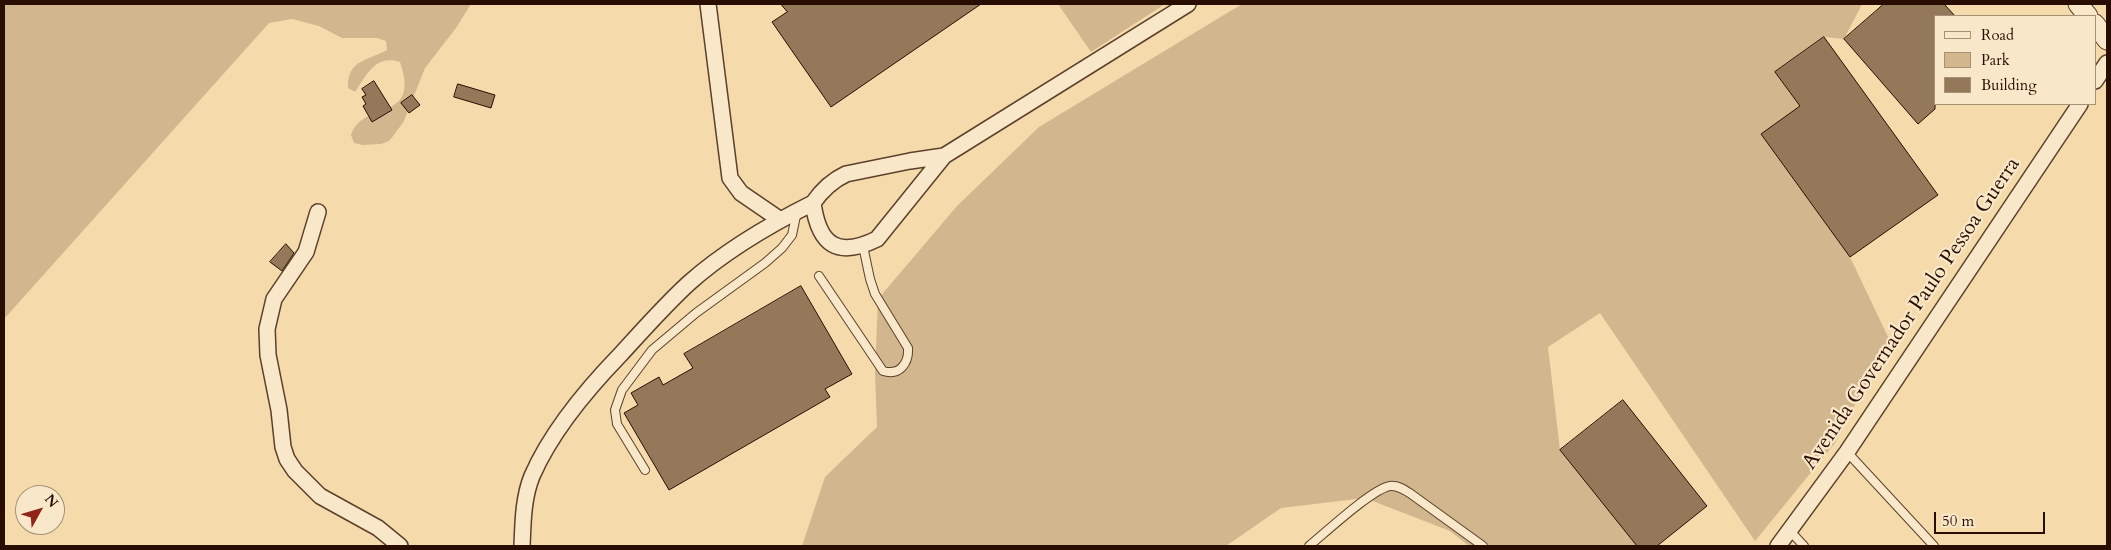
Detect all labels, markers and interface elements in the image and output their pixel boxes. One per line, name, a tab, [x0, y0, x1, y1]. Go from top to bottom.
legend	[1934, 15, 2096, 105]
text: Road	[1981, 25, 2014, 45]
text: Park	[1981, 50, 2010, 70]
text: Building	[1981, 75, 2037, 95]
street label: Avenida Governador Paulo Pessoa Guerra	[1798, 153, 2026, 475]
north arrow	[15, 485, 65, 535]
text: N	[40, 490, 62, 512]
scale bar	[1936, 502, 2047, 534]
text: 50 m	[1942, 511, 1974, 531]

